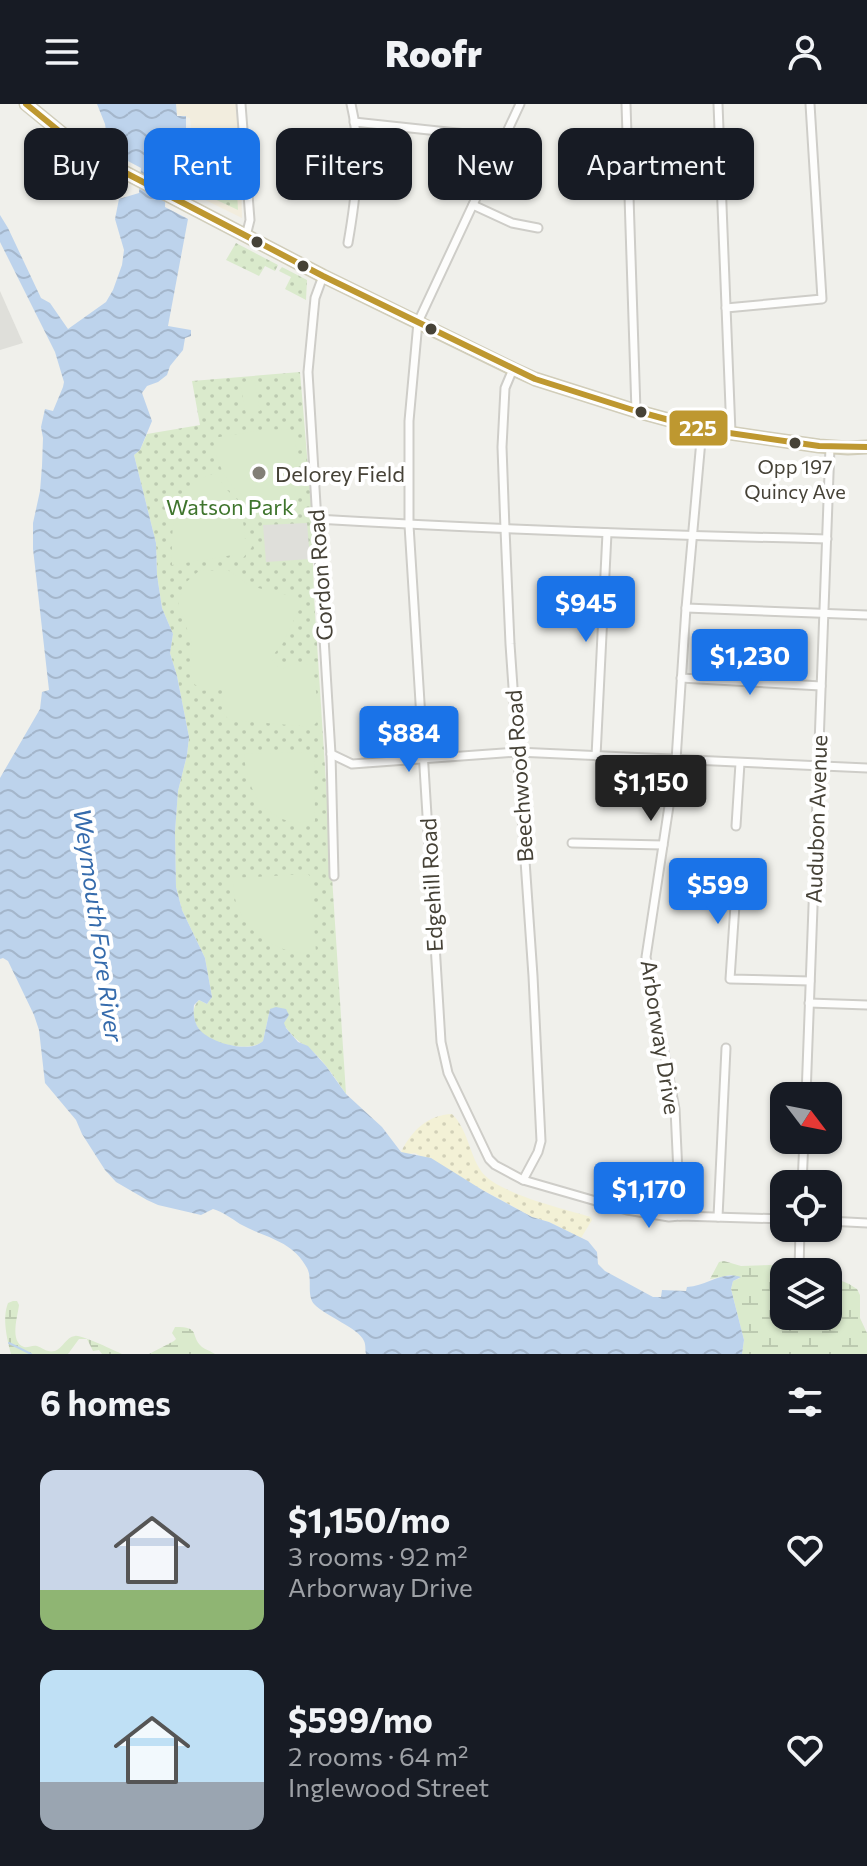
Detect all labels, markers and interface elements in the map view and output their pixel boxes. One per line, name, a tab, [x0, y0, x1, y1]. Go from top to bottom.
icon: menu	[40, 30, 84, 74]
text: Roofr	[385, 30, 482, 74]
icon: person	[783, 30, 827, 74]
chip: Buy	[24, 128, 128, 200]
chip: Rent	[144, 128, 260, 200]
chip: Filters	[276, 128, 412, 200]
chip: New	[428, 128, 542, 200]
chip: Apartment	[558, 128, 754, 200]
unlabelled marker	[249, 234, 265, 250]
unlabelled marker	[295, 258, 311, 274]
unlabelled marker	[423, 321, 439, 337]
unlabelled marker	[633, 404, 649, 420]
line badge: 225	[668, 409, 729, 447]
text: 225	[679, 414, 717, 441]
marker: Opp 197 Quincy Ave	[787, 435, 803, 451]
place label: Opp 197 Quincy Ave	[744, 454, 846, 503]
place label: Delorey Field	[275, 460, 405, 487]
marker: Delorey Field	[250, 464, 268, 482]
park label: Watson Park	[166, 493, 294, 520]
street label: Gordon Road	[302, 508, 338, 642]
pin: $945	[539, 576, 633, 644]
text: $945	[555, 586, 617, 617]
pin: $1,230	[685, 629, 815, 697]
text: $1,230	[710, 639, 790, 670]
street label: Beechwood Road	[500, 689, 538, 863]
pin: $884	[362, 706, 456, 774]
text: $884	[377, 716, 441, 747]
street label: Audubon Avenue	[800, 734, 832, 904]
pin: $1,150	[586, 755, 716, 823]
text: $1,150	[613, 765, 689, 796]
water label: Weymouth Fore River	[68, 806, 130, 1045]
street label: Edgehill Road	[414, 817, 448, 953]
pin: $599	[671, 858, 765, 926]
text: $599	[687, 868, 749, 899]
street label: Arborway Drive	[635, 958, 687, 1116]
north arrow	[770, 1082, 842, 1154]
map controls	[770, 1082, 842, 1330]
pin: $1,170	[584, 1162, 714, 1230]
button: locate	[770, 1170, 842, 1242]
text: $1,170	[612, 1172, 686, 1203]
button: layers	[770, 1258, 842, 1330]
icon: filters	[783, 1380, 827, 1424]
text: 6 homes	[40, 1381, 171, 1423]
text: $1,150/mo	[288, 1498, 450, 1540]
icon: home	[104, 1502, 200, 1598]
icon: heart	[783, 1528, 827, 1572]
text: 3 rooms · 92 m²	[288, 1540, 468, 1571]
text: Arborway Drive	[288, 1571, 473, 1602]
text: $599/mo	[288, 1698, 433, 1740]
icon: home	[104, 1702, 200, 1798]
icon: heart	[783, 1728, 827, 1772]
text: 2 rooms · 64 m²	[288, 1740, 469, 1771]
text: Inglewood Street	[288, 1771, 489, 1802]

